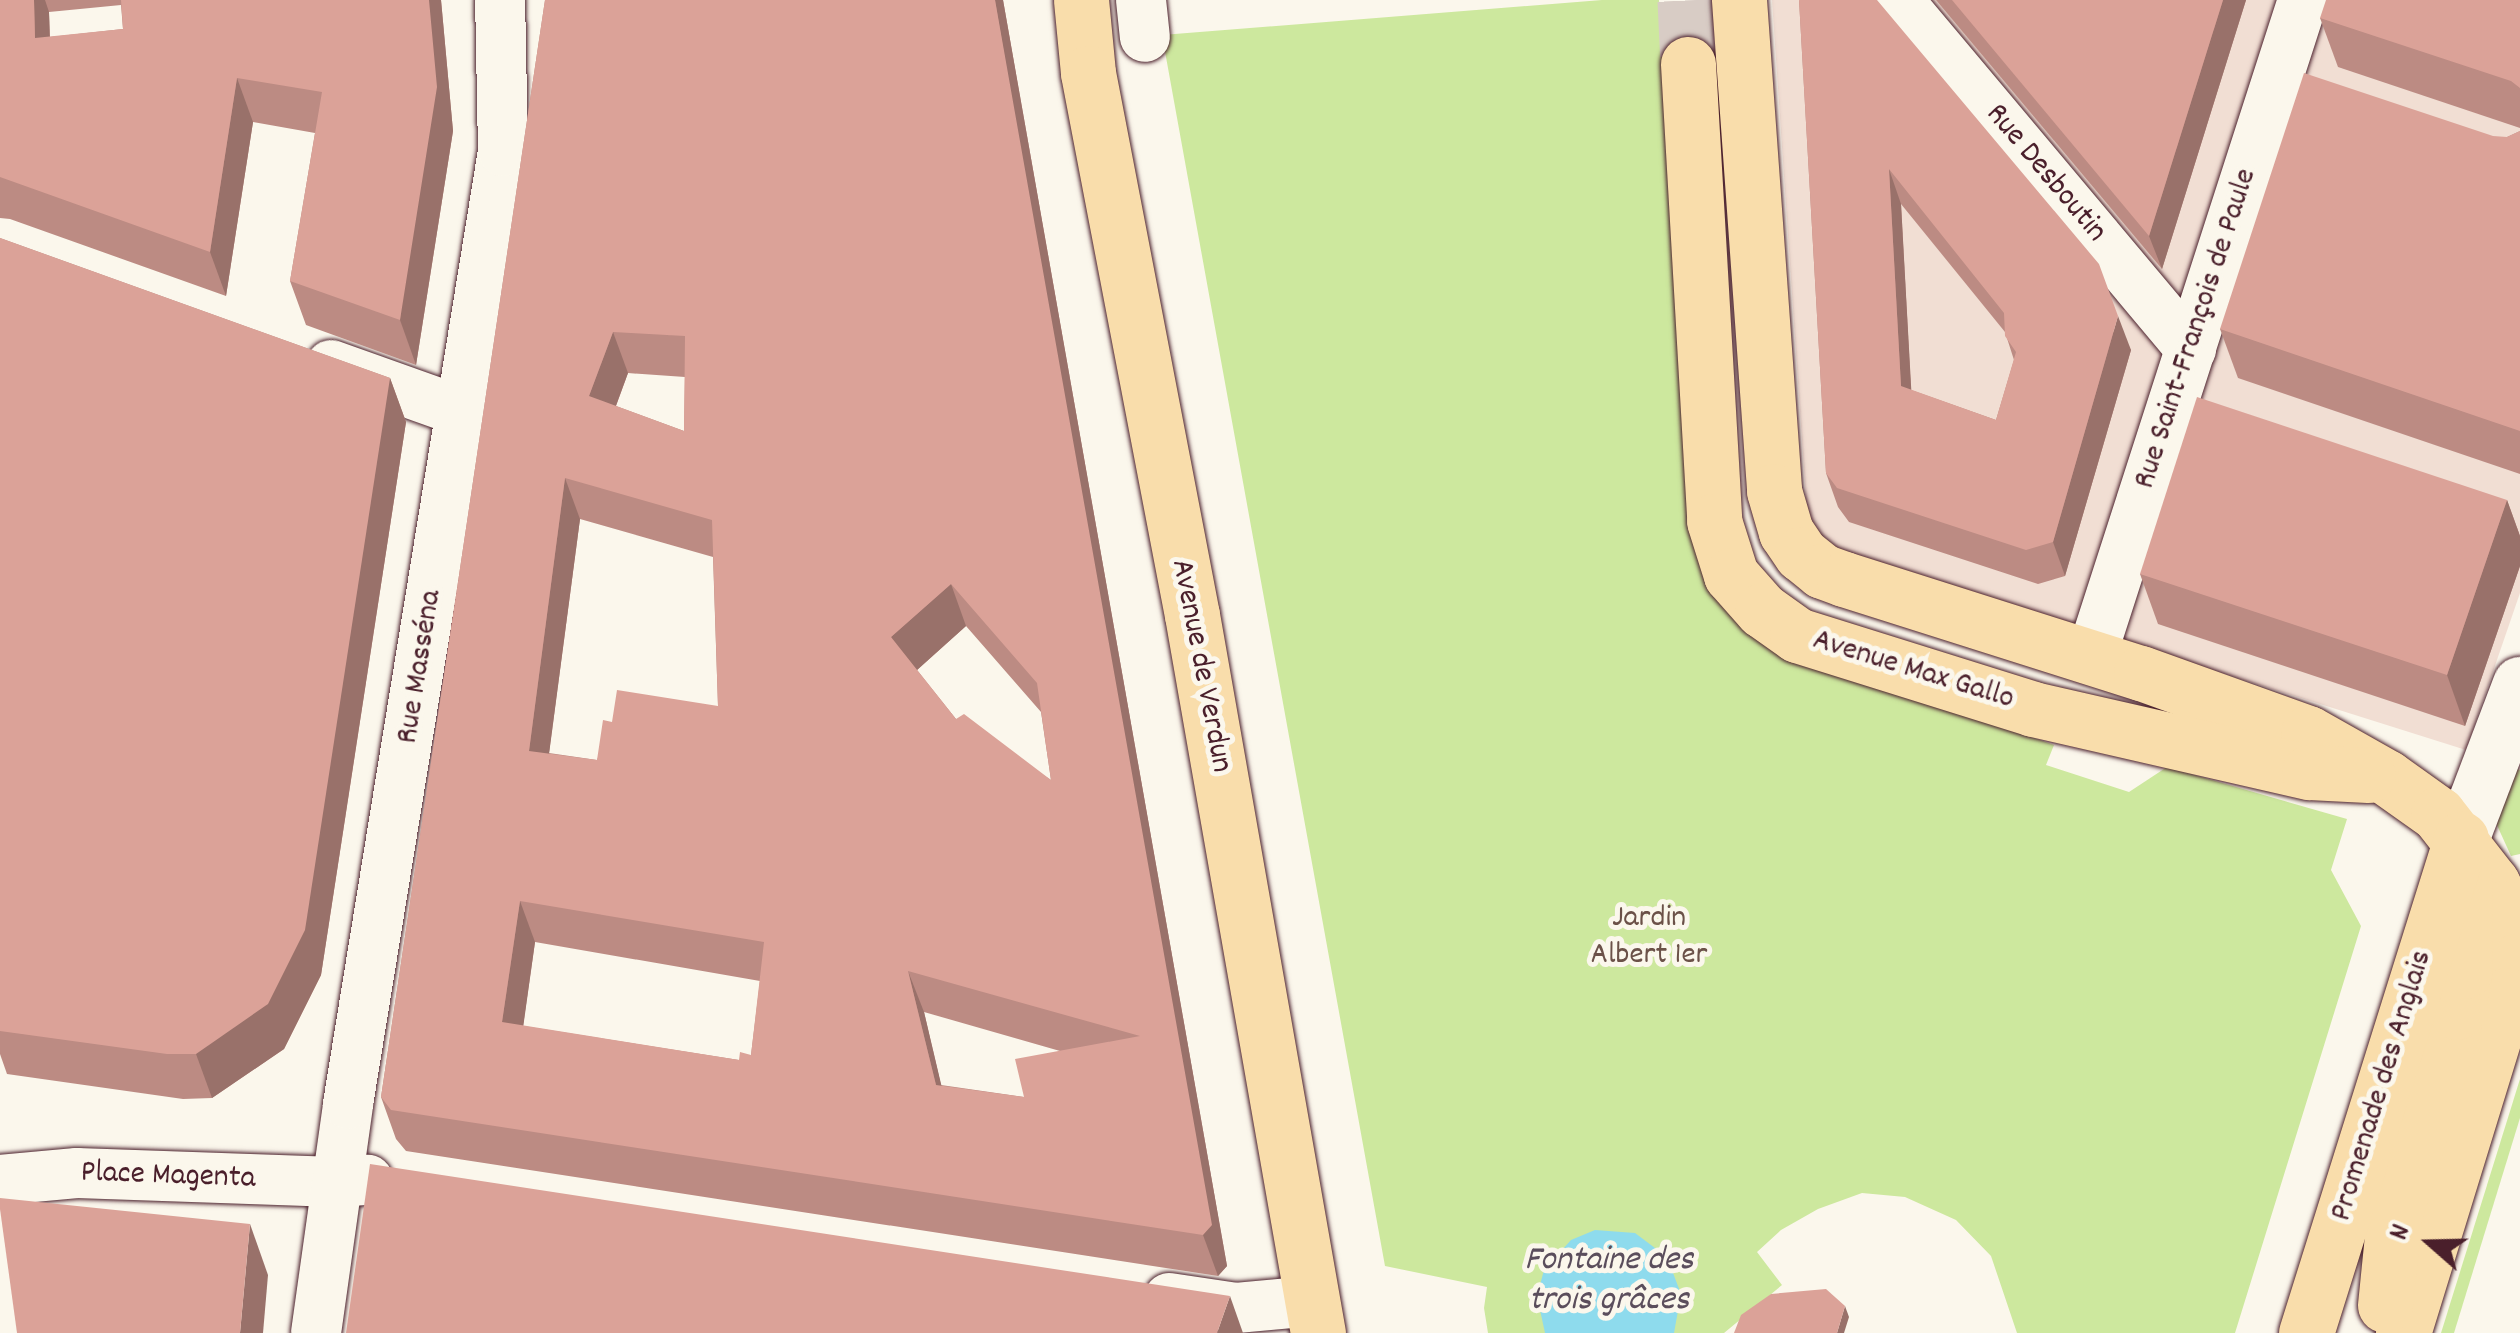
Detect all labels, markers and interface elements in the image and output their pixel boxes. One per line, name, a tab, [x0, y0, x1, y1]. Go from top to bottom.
street label: Rue Desboutin	[1976, 97, 2114, 251]
street label: Rue Saint-François de Paule	[2127, 164, 2267, 494]
street label: Avenue de Verdun	[1161, 556, 1239, 776]
street label: Rue Masséna	[390, 587, 452, 747]
street label: Avenue Max Gallo	[1808, 622, 2018, 720]
park label: Jardin Albert 1er	[1591, 901, 1707, 976]
street label: Promenade des Anglais	[2324, 946, 2442, 1226]
street label: Place Magenta	[80, 1155, 256, 1199]
north arrow	[2380, 1193, 2480, 1293]
text: N	[2381, 1219, 2423, 1246]
water label: Fontaine des trois grâces	[1524, 1240, 1694, 1322]

